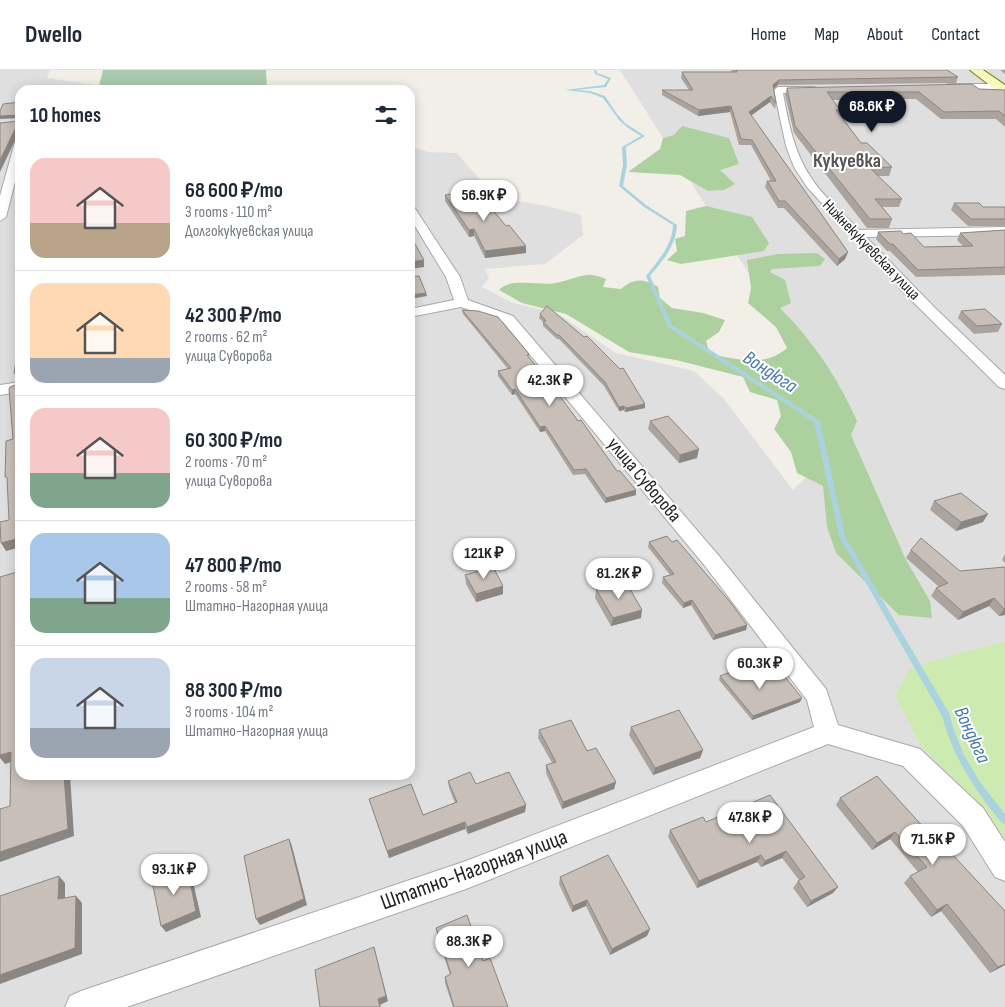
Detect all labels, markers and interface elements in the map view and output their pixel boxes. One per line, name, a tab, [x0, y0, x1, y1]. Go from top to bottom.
text: Dwello	[25, 20, 82, 49]
text: Home	[751, 24, 786, 45]
text: Map	[814, 24, 839, 45]
text: About	[867, 24, 903, 45]
text: Contact	[931, 24, 980, 45]
pin: 68.6K ₽	[826, 90, 918, 133]
text: 68.6K ₽	[849, 97, 895, 116]
icon: filters	[372, 101, 400, 129]
text: 10 homes	[30, 103, 101, 128]
district label: Кукуевка	[813, 149, 881, 173]
icon: home	[70, 178, 130, 238]
text: 68 600 ₽/mo	[185, 178, 283, 203]
pin: 56.9K ₽	[438, 180, 530, 222]
text: 56.9K ₽	[461, 186, 507, 205]
street label: Нижнекукуевская улица	[818, 196, 924, 304]
text: 3 rooms · 110 m²	[185, 203, 272, 222]
text: Долгокукуевская улица	[185, 222, 314, 241]
icon: home	[70, 303, 130, 363]
text: 42 300 ₽/mo	[185, 303, 282, 328]
text: 2 rooms · 62 m²	[185, 328, 268, 347]
water label: Вондюга	[739, 346, 801, 398]
text: улица Суворова	[185, 347, 272, 366]
pin: 42.3K ₽	[504, 364, 596, 407]
text: 42.3K ₽	[527, 371, 573, 390]
icon: home	[70, 428, 130, 488]
text: 60 300 ₽/mo	[185, 428, 282, 453]
street label: улица Суворова	[602, 433, 686, 527]
text: 2 rooms · 70 m²	[185, 453, 267, 472]
text: улица Суворова	[185, 472, 272, 491]
pin: 121K ₽	[443, 538, 525, 580]
text: 121K ₽	[464, 544, 504, 563]
icon: home	[70, 553, 130, 613]
text: 47 800 ₽/mo	[185, 553, 282, 578]
pin: 81.2K ₽	[573, 558, 665, 600]
text: 81.2K ₽	[597, 564, 641, 583]
text: 2 rooms · 58 m²	[185, 578, 267, 597]
text: Штатно-Нагорная улица	[185, 597, 328, 616]
pin: 60.3K ₽	[714, 648, 806, 690]
text: 60.3K ₽	[737, 654, 783, 673]
icon: home	[70, 678, 130, 738]
text: 88 300 ₽/mo	[185, 678, 282, 703]
text: 3 rooms · 104 m²	[185, 703, 273, 722]
water label: Вондюга	[949, 703, 995, 767]
text: Штатно-Нагорная улица	[185, 722, 328, 741]
pin: 47.8K ₽	[704, 802, 796, 844]
text: 47.8K ₽	[728, 808, 772, 827]
street label: Штатно-Нагорная улица	[377, 824, 571, 916]
pin: 71.5K ₽	[887, 824, 979, 866]
text: 71.5K ₽	[911, 830, 955, 849]
pin: 93.1K ₽	[128, 854, 220, 896]
text: 93.1K ₽	[152, 860, 196, 879]
pin: 88.3K ₽	[423, 926, 515, 968]
text: 88.3K ₽	[446, 932, 492, 951]

